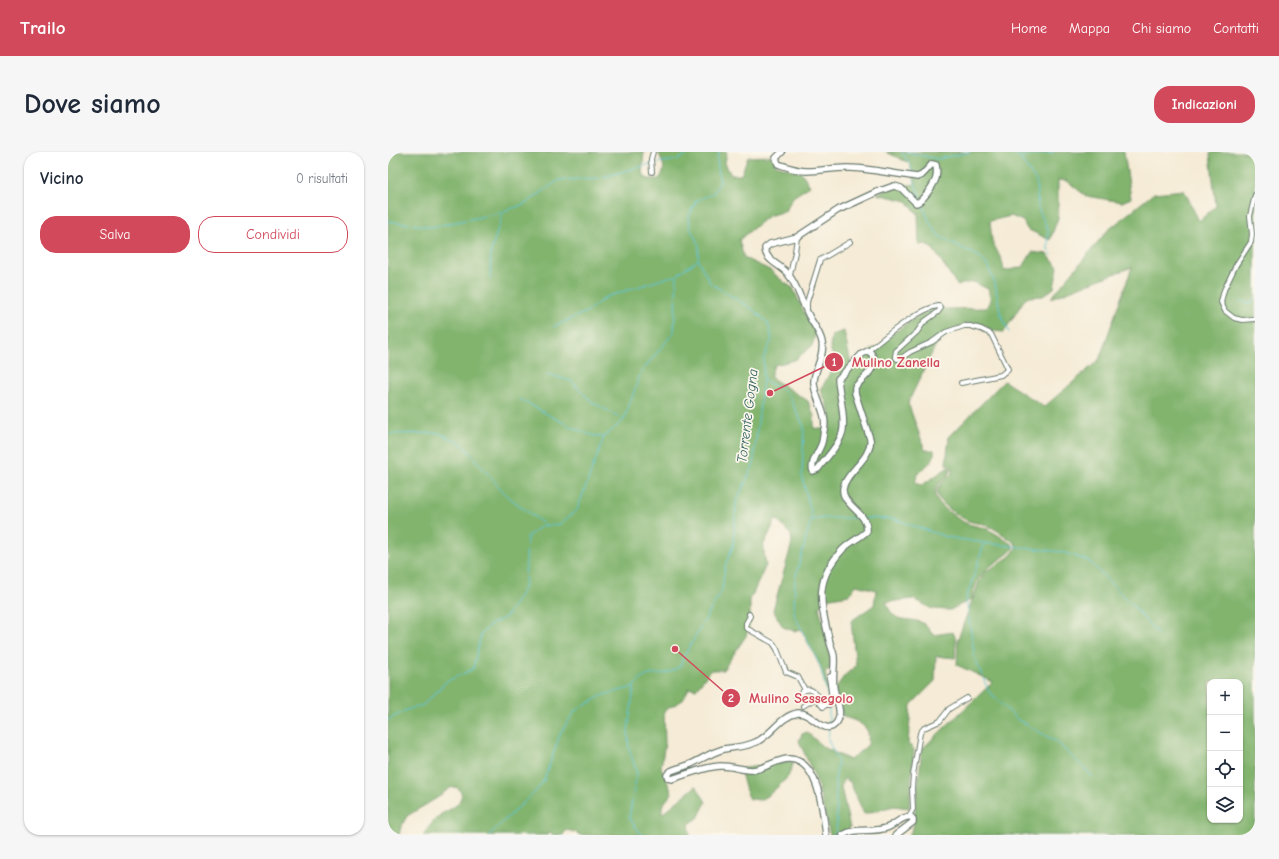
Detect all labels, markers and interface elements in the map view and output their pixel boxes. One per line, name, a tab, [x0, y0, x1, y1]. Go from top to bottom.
text: Trailo	[20, 17, 66, 39]
text: Home	[1011, 20, 1047, 37]
text: Mappa	[1069, 20, 1110, 37]
text: Chi siamo	[1132, 20, 1191, 37]
text: Contatti	[1213, 20, 1259, 37]
button: Indicazioni	[1154, 86, 1255, 123]
text: Dove siamo	[24, 88, 161, 120]
text: Vicino	[40, 169, 83, 188]
text: 0 risultati	[296, 171, 348, 186]
button: Salva	[40, 216, 190, 253]
button: Condividi	[198, 216, 348, 253]
callout: Mulino Zanella	[824, 349, 948, 375]
text: Mulino Zanella	[852, 354, 940, 371]
text: 1	[832, 355, 837, 369]
water label: Torrente Gogna	[733, 368, 762, 464]
map controls	[1207, 679, 1243, 823]
button: +	[1207, 679, 1243, 715]
callout: Mulino Sessegolo	[721, 685, 861, 711]
text: Mulino Sessegolo	[749, 690, 853, 707]
text: 2	[728, 691, 734, 705]
button: −	[1207, 715, 1243, 751]
button: locate	[1207, 751, 1243, 787]
button: layers	[1207, 787, 1243, 823]

